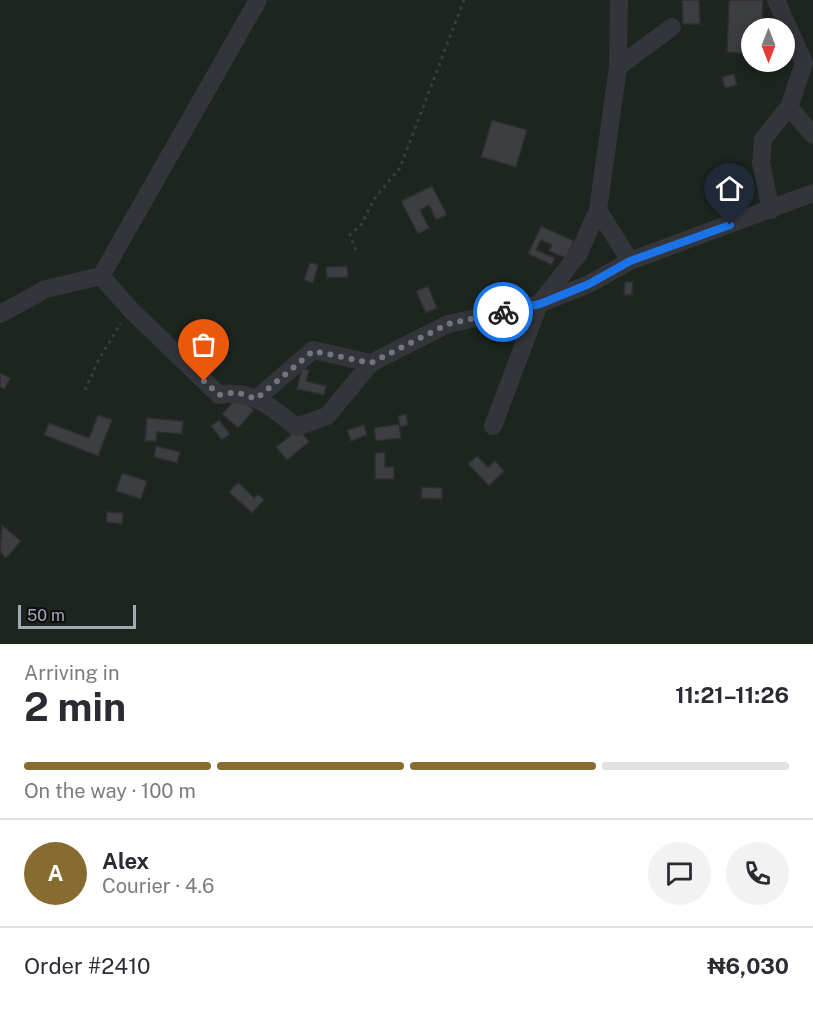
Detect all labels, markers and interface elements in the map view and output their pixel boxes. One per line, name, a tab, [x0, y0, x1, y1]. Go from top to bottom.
north arrow	[741, 18, 795, 72]
map controls	[741, 18, 795, 72]
pin	[704, 163, 755, 225]
icon: home	[713, 172, 746, 205]
courier	[473, 282, 533, 342]
icon: bike	[487, 296, 520, 329]
pin	[178, 319, 229, 381]
icon: bag	[187, 328, 220, 361]
scale bar	[18, 602, 136, 630]
text: 50 m	[27, 606, 65, 625]
text: Arriving in	[24, 661, 119, 685]
text: 11:21–11:26	[675, 682, 789, 708]
text: 2 min	[24, 684, 126, 730]
text: On the way · 100 m	[24, 779, 196, 803]
button: chat	[648, 842, 711, 905]
button: phone	[726, 842, 789, 905]
text: Alex	[102, 848, 149, 874]
text: A	[48, 860, 63, 886]
text: Courier · 4.6	[102, 874, 214, 898]
text: Order #2410	[24, 953, 151, 979]
text: ₦6,030	[707, 953, 789, 979]

